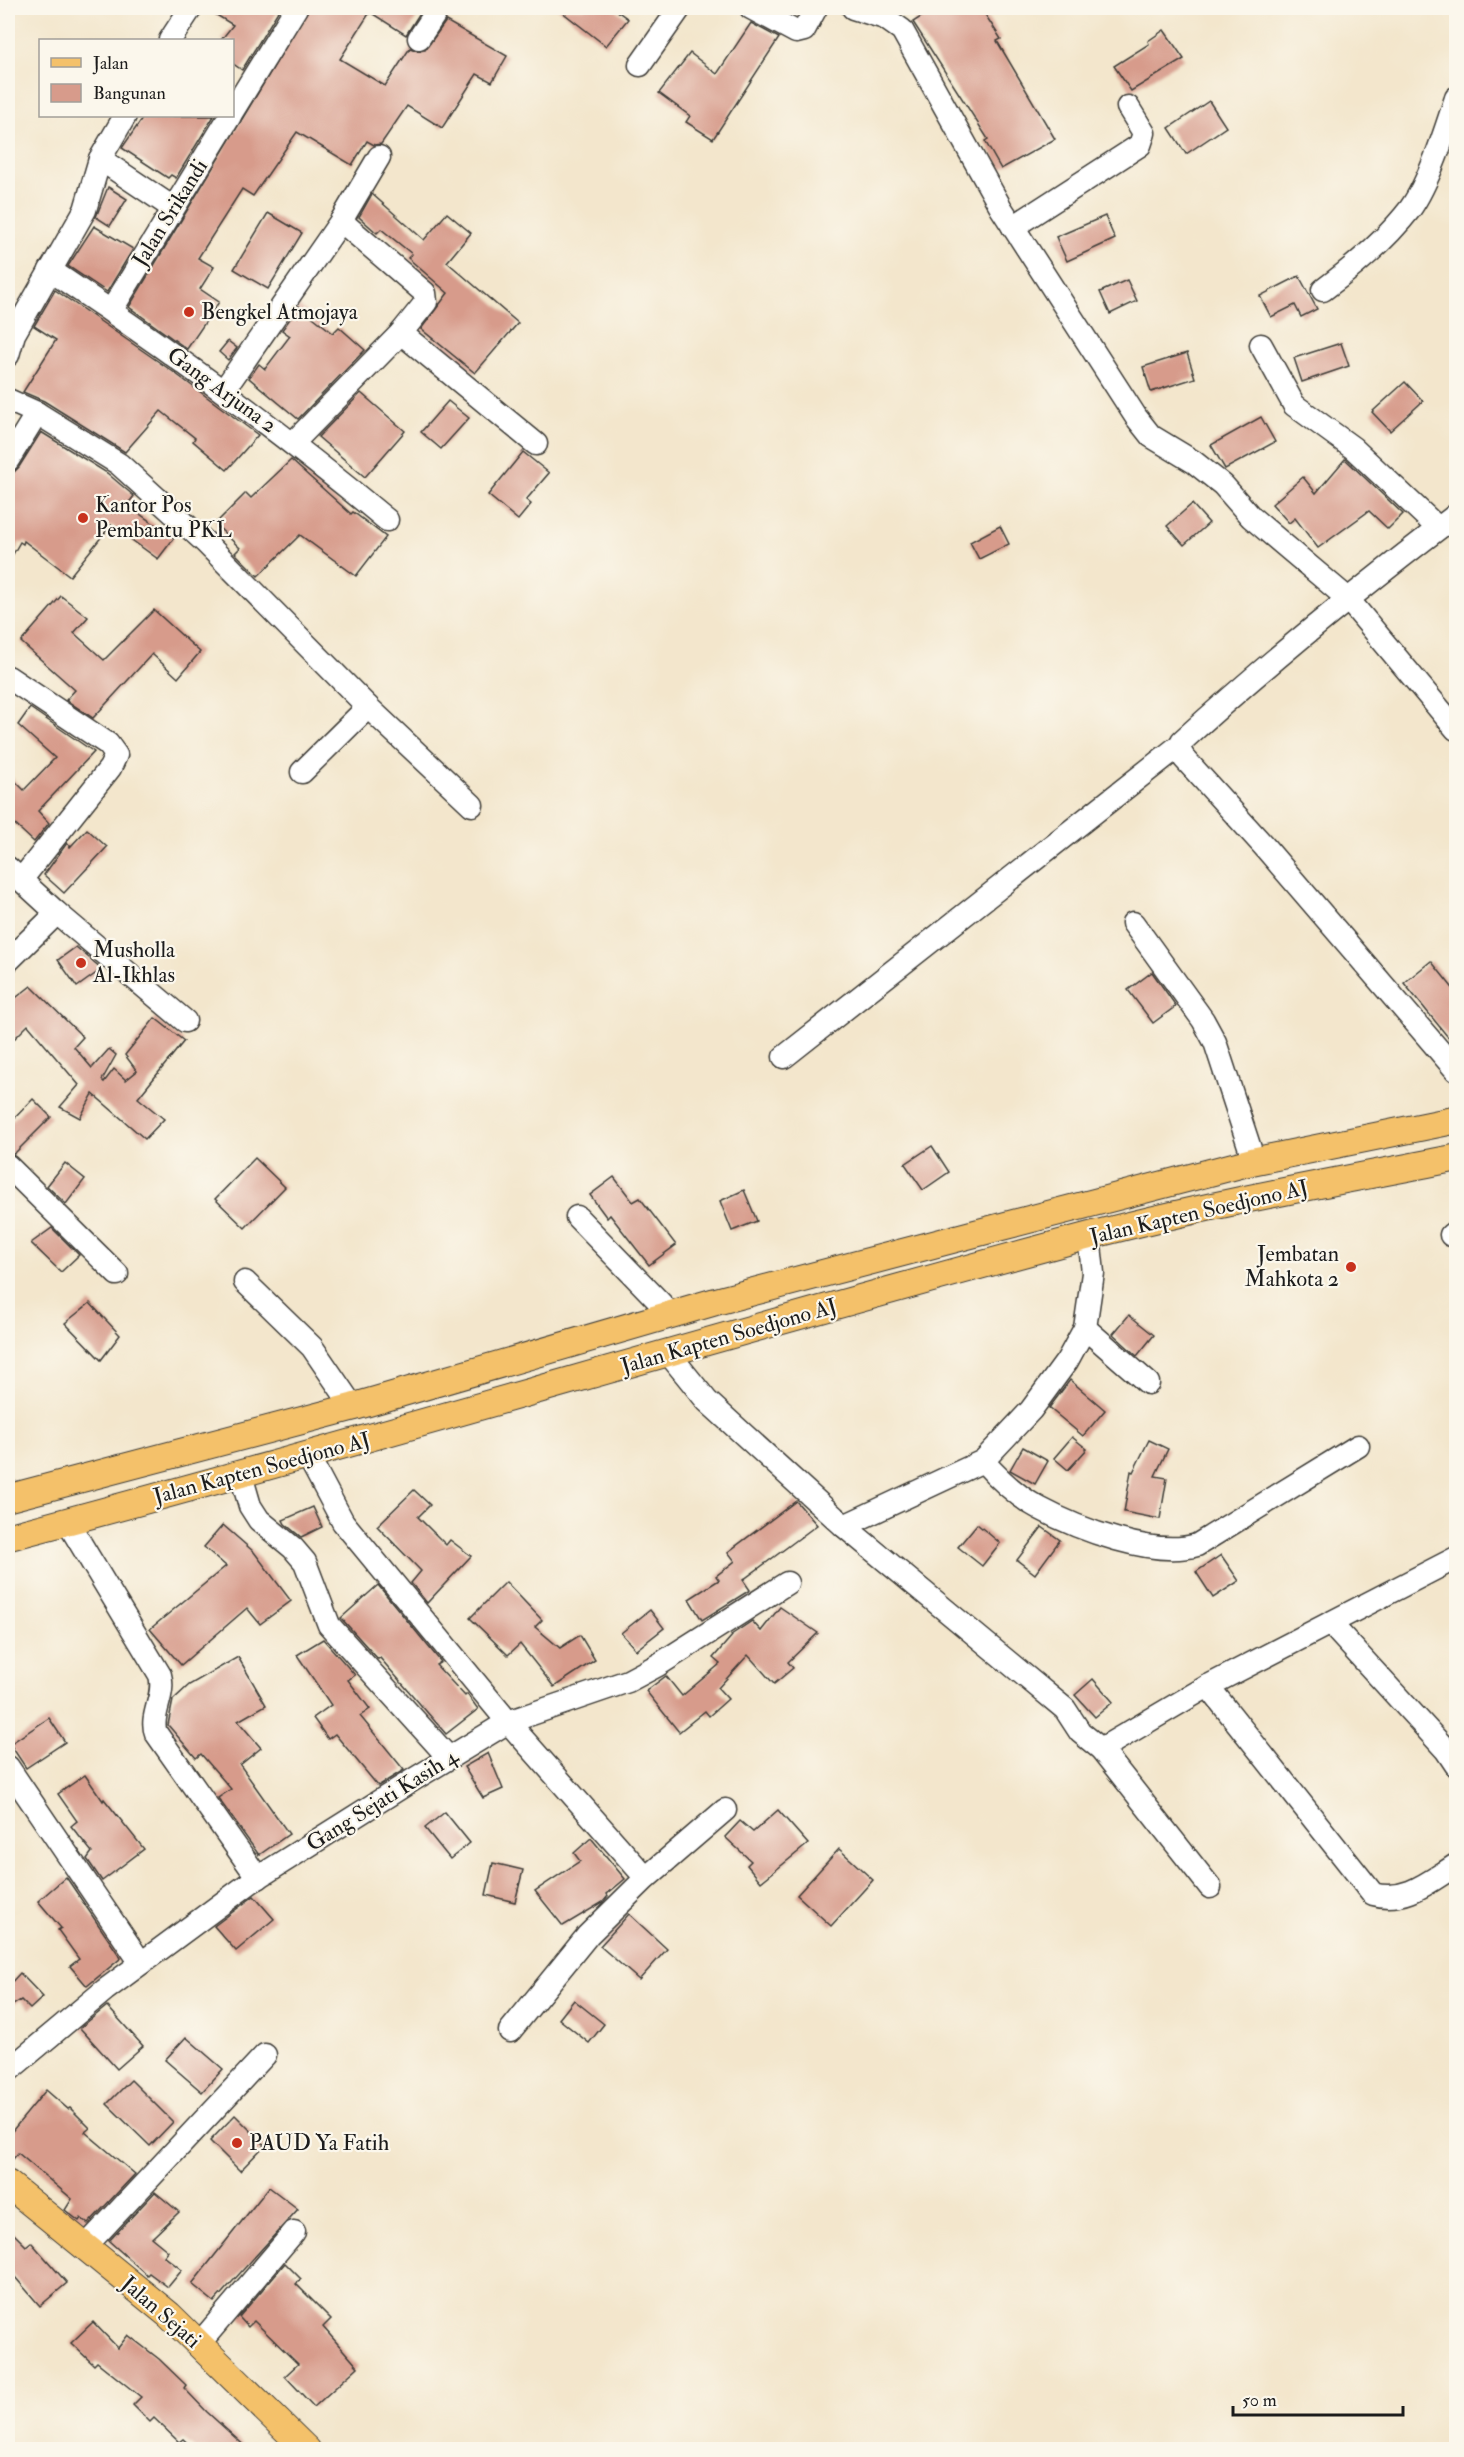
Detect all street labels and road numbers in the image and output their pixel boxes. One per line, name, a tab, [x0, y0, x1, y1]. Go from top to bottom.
street label: Jalan Srikandi	[125, 154, 214, 273]
street label: Gang Arjuna 2	[162, 341, 282, 439]
street label: Jalan Kapten Soedjono AJ	[1086, 1173, 1311, 1252]
street label: Jalan Kapten Soedjono AJ	[617, 1292, 841, 1382]
street label: Jalan Kapten Soedjono AJ	[149, 1426, 374, 1512]
street label: Gang Sejati Kasih 4	[301, 1742, 464, 1858]
street label: Jalan Sejati	[115, 2269, 207, 2354]

